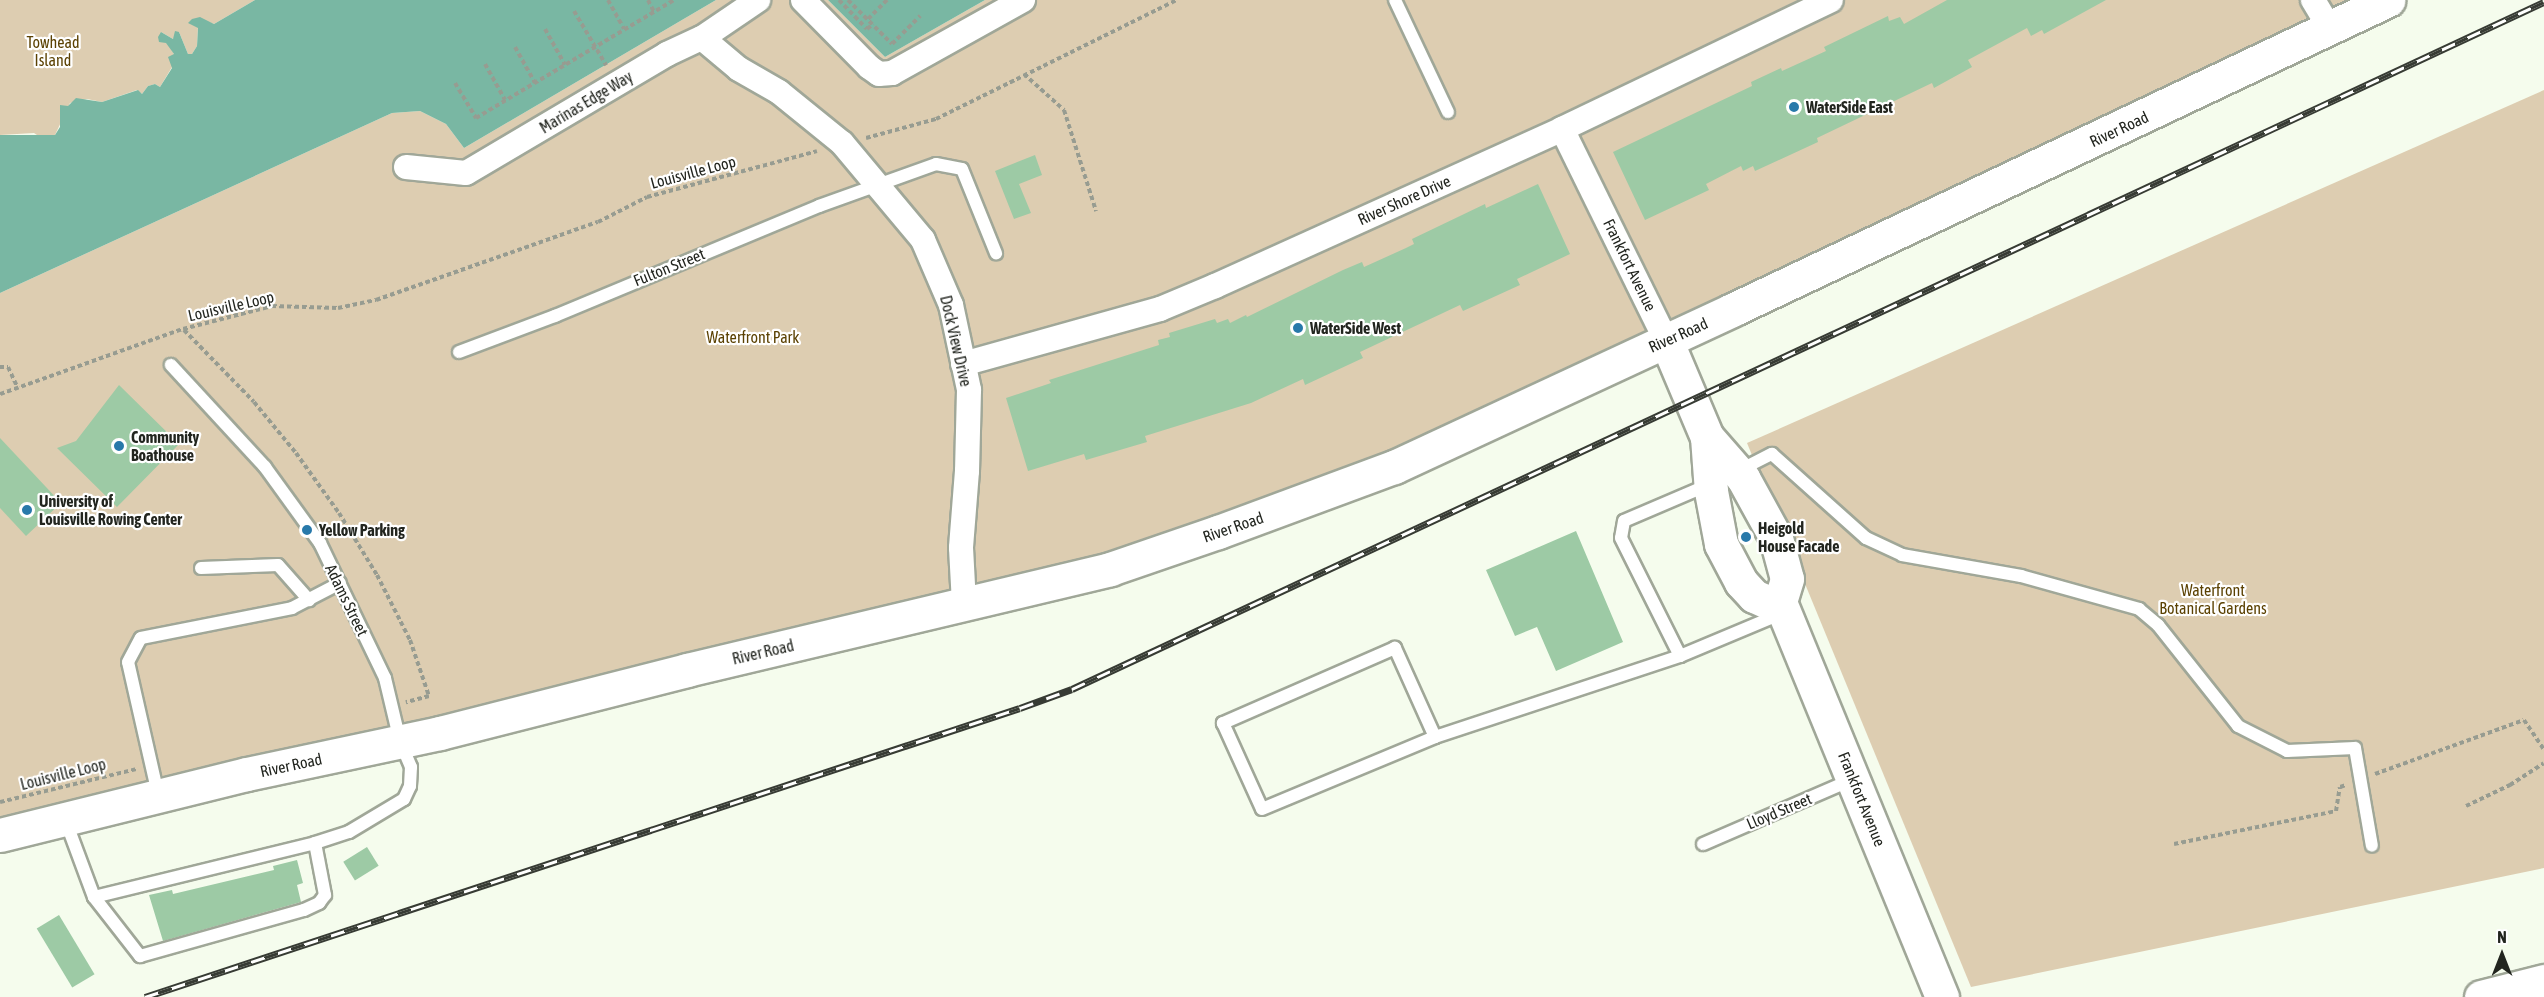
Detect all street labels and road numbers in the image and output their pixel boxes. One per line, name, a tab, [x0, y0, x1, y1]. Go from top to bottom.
street label: Marinas Edge Way	[536, 67, 636, 137]
street label: River Road	[2086, 107, 2152, 151]
street label: Louisville Loop	[648, 151, 738, 193]
street label: River Shore Drive	[1355, 171, 1453, 229]
street label: Frankfort Avenue	[1599, 216, 1661, 314]
street label: Fulton Street	[631, 244, 707, 290]
street label: Louisville Loop	[186, 287, 276, 325]
street label: Dock View Drive	[936, 294, 976, 388]
street label: River Road	[1645, 313, 1711, 357]
street label: River Road	[1200, 508, 1266, 546]
street label: Adams Street	[321, 561, 373, 639]
street label: River Road	[730, 636, 796, 668]
street label: River Road	[258, 749, 324, 781]
street label: Frankfort Avenue	[1834, 749, 1890, 849]
street label: Louisville Loop	[18, 754, 108, 794]
street label: Lloyd Street	[1744, 789, 1814, 833]

